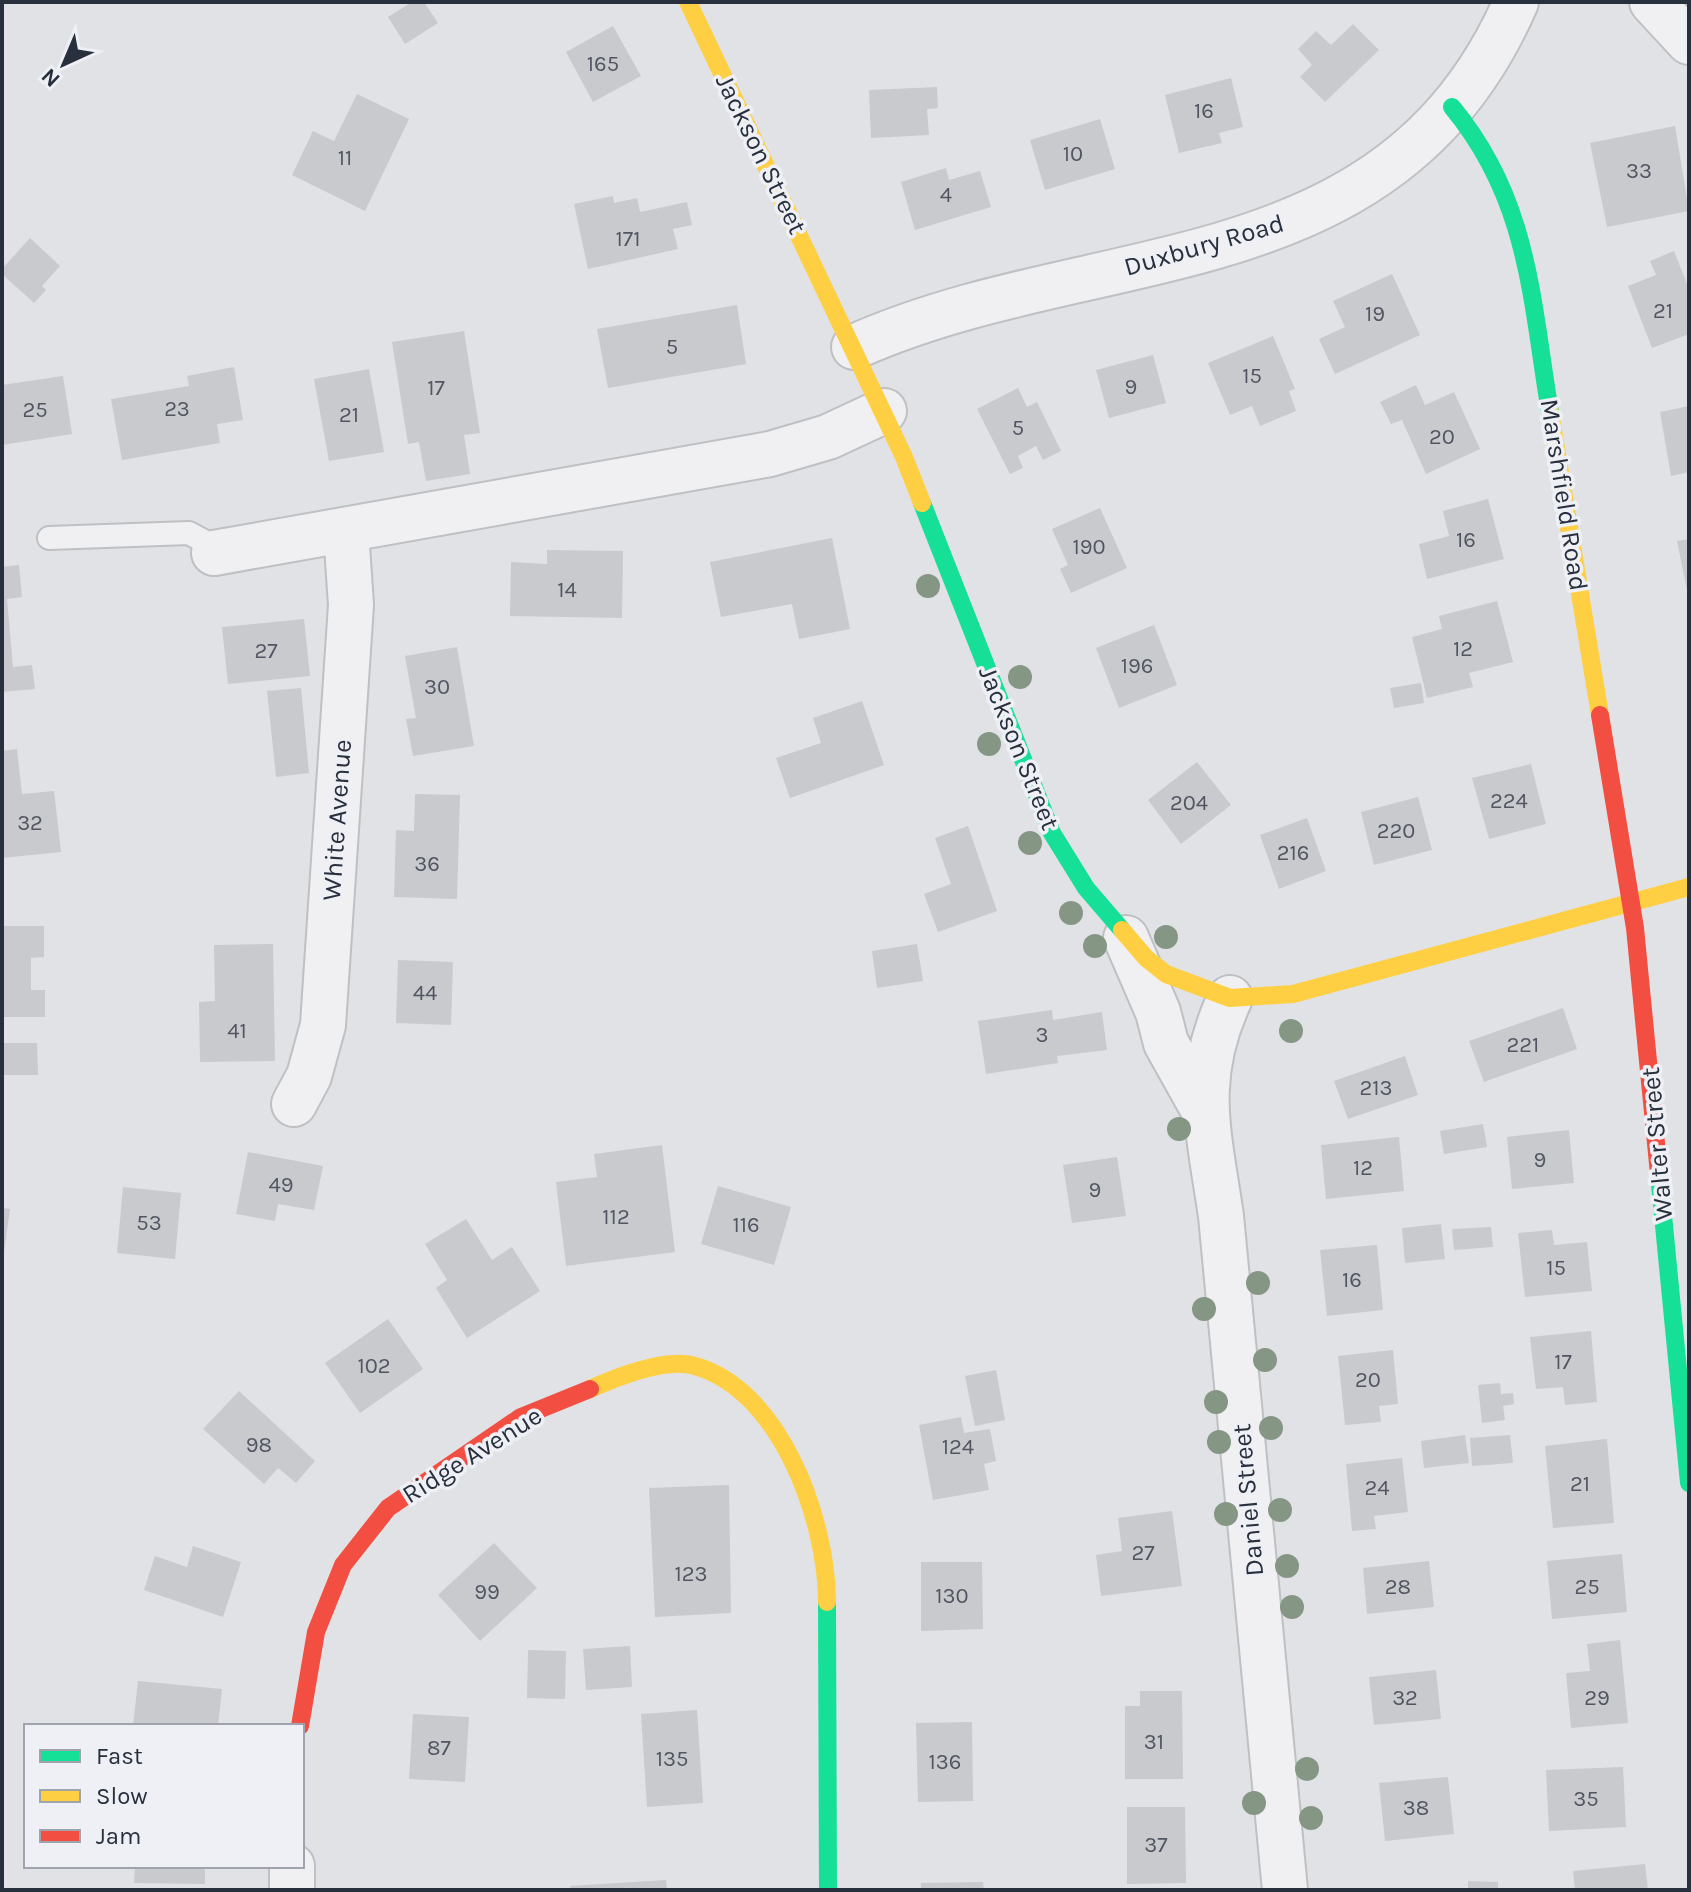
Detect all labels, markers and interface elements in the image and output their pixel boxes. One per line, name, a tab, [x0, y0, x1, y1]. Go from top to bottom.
north arrow	[24, 24, 104, 104]
house number: 165	[587, 51, 619, 77]
text: N	[36, 63, 66, 93]
street label: Jackson Street	[709, 69, 813, 239]
house number: 16	[1194, 98, 1214, 124]
house number: 10	[1063, 141, 1083, 167]
house number: 11	[338, 145, 352, 171]
house number: 33	[1626, 158, 1652, 184]
house number: 4	[940, 182, 952, 208]
street label: Duxbury Road	[1120, 207, 1288, 283]
house number: 171	[616, 226, 640, 252]
house number: 21	[1653, 298, 1673, 324]
house number: 19	[1365, 301, 1385, 327]
house number: 5	[666, 334, 678, 360]
house number: 15	[1242, 363, 1262, 389]
house number: 9	[1125, 374, 1137, 400]
house number: 17	[427, 375, 445, 401]
house number: 23	[164, 396, 190, 422]
house number: 25	[22, 397, 48, 423]
street label: Marshfield Road	[1534, 397, 1594, 593]
house number: 21	[339, 402, 359, 428]
house number: 5	[1012, 415, 1024, 441]
house number: 20	[1429, 424, 1455, 450]
house number: 16	[1456, 527, 1476, 553]
house number: 190	[1072, 534, 1106, 560]
house number: 14	[557, 577, 577, 603]
house number: 12	[1453, 636, 1473, 662]
house number: 27	[254, 638, 278, 664]
house number: 196	[1121, 653, 1153, 679]
street label: Jackson Street	[972, 662, 1066, 835]
house number: 30	[424, 674, 450, 700]
street label: White Avenue	[316, 738, 358, 902]
house number: 224	[1490, 788, 1528, 814]
house number: 204	[1170, 790, 1208, 816]
house number: 32	[17, 810, 43, 836]
house number: 220	[1377, 818, 1415, 844]
house number: 216	[1277, 840, 1309, 866]
house number: 36	[414, 851, 440, 877]
house number: 44	[413, 980, 437, 1006]
house number: 41	[227, 1018, 247, 1044]
house number: 3	[1036, 1022, 1049, 1048]
house number: 221	[1507, 1032, 1539, 1058]
street label: Walter Street	[1635, 1066, 1679, 1222]
house number: 213	[1359, 1075, 1393, 1101]
house number: 9	[1534, 1147, 1546, 1173]
house number: 12	[1353, 1155, 1373, 1181]
house number: 49	[268, 1172, 294, 1198]
house number: 9	[1089, 1177, 1101, 1203]
house number: 112	[602, 1204, 630, 1230]
house number: 53	[136, 1210, 162, 1236]
house number: 116	[732, 1212, 760, 1238]
house number: 15	[1546, 1255, 1566, 1281]
house number: 16	[1342, 1267, 1362, 1293]
house number: 17	[1554, 1349, 1572, 1375]
house number: 102	[357, 1353, 391, 1379]
house number: 20	[1355, 1367, 1381, 1393]
street label: Ridge Avenue	[396, 1400, 548, 1510]
street label: Daniel Street	[1226, 1422, 1270, 1578]
house number: 98	[246, 1432, 272, 1458]
house number: 124	[942, 1434, 974, 1460]
house number: 21	[1570, 1471, 1590, 1497]
house number: 24	[1364, 1475, 1390, 1501]
house number: 27	[1131, 1540, 1155, 1566]
house number: 123	[674, 1561, 708, 1587]
house number: 28	[1385, 1574, 1411, 1600]
house number: 25	[1574, 1574, 1600, 1600]
house number: 99	[474, 1579, 500, 1605]
house number: 130	[935, 1583, 969, 1609]
house number: 32	[1392, 1685, 1418, 1711]
house number: 29	[1584, 1685, 1610, 1711]
legend	[24, 1724, 304, 1868]
house number: 31	[1144, 1729, 1164, 1755]
house number: 87	[427, 1735, 451, 1761]
text: Fast	[96, 1742, 143, 1770]
house number: 135	[656, 1746, 688, 1772]
house number: 136	[929, 1749, 961, 1775]
text: Slow	[96, 1782, 148, 1810]
house number: 35	[1573, 1786, 1599, 1812]
house number: 38	[1403, 1795, 1429, 1821]
text: Jam	[96, 1822, 141, 1850]
house number: 37	[1144, 1832, 1168, 1858]

